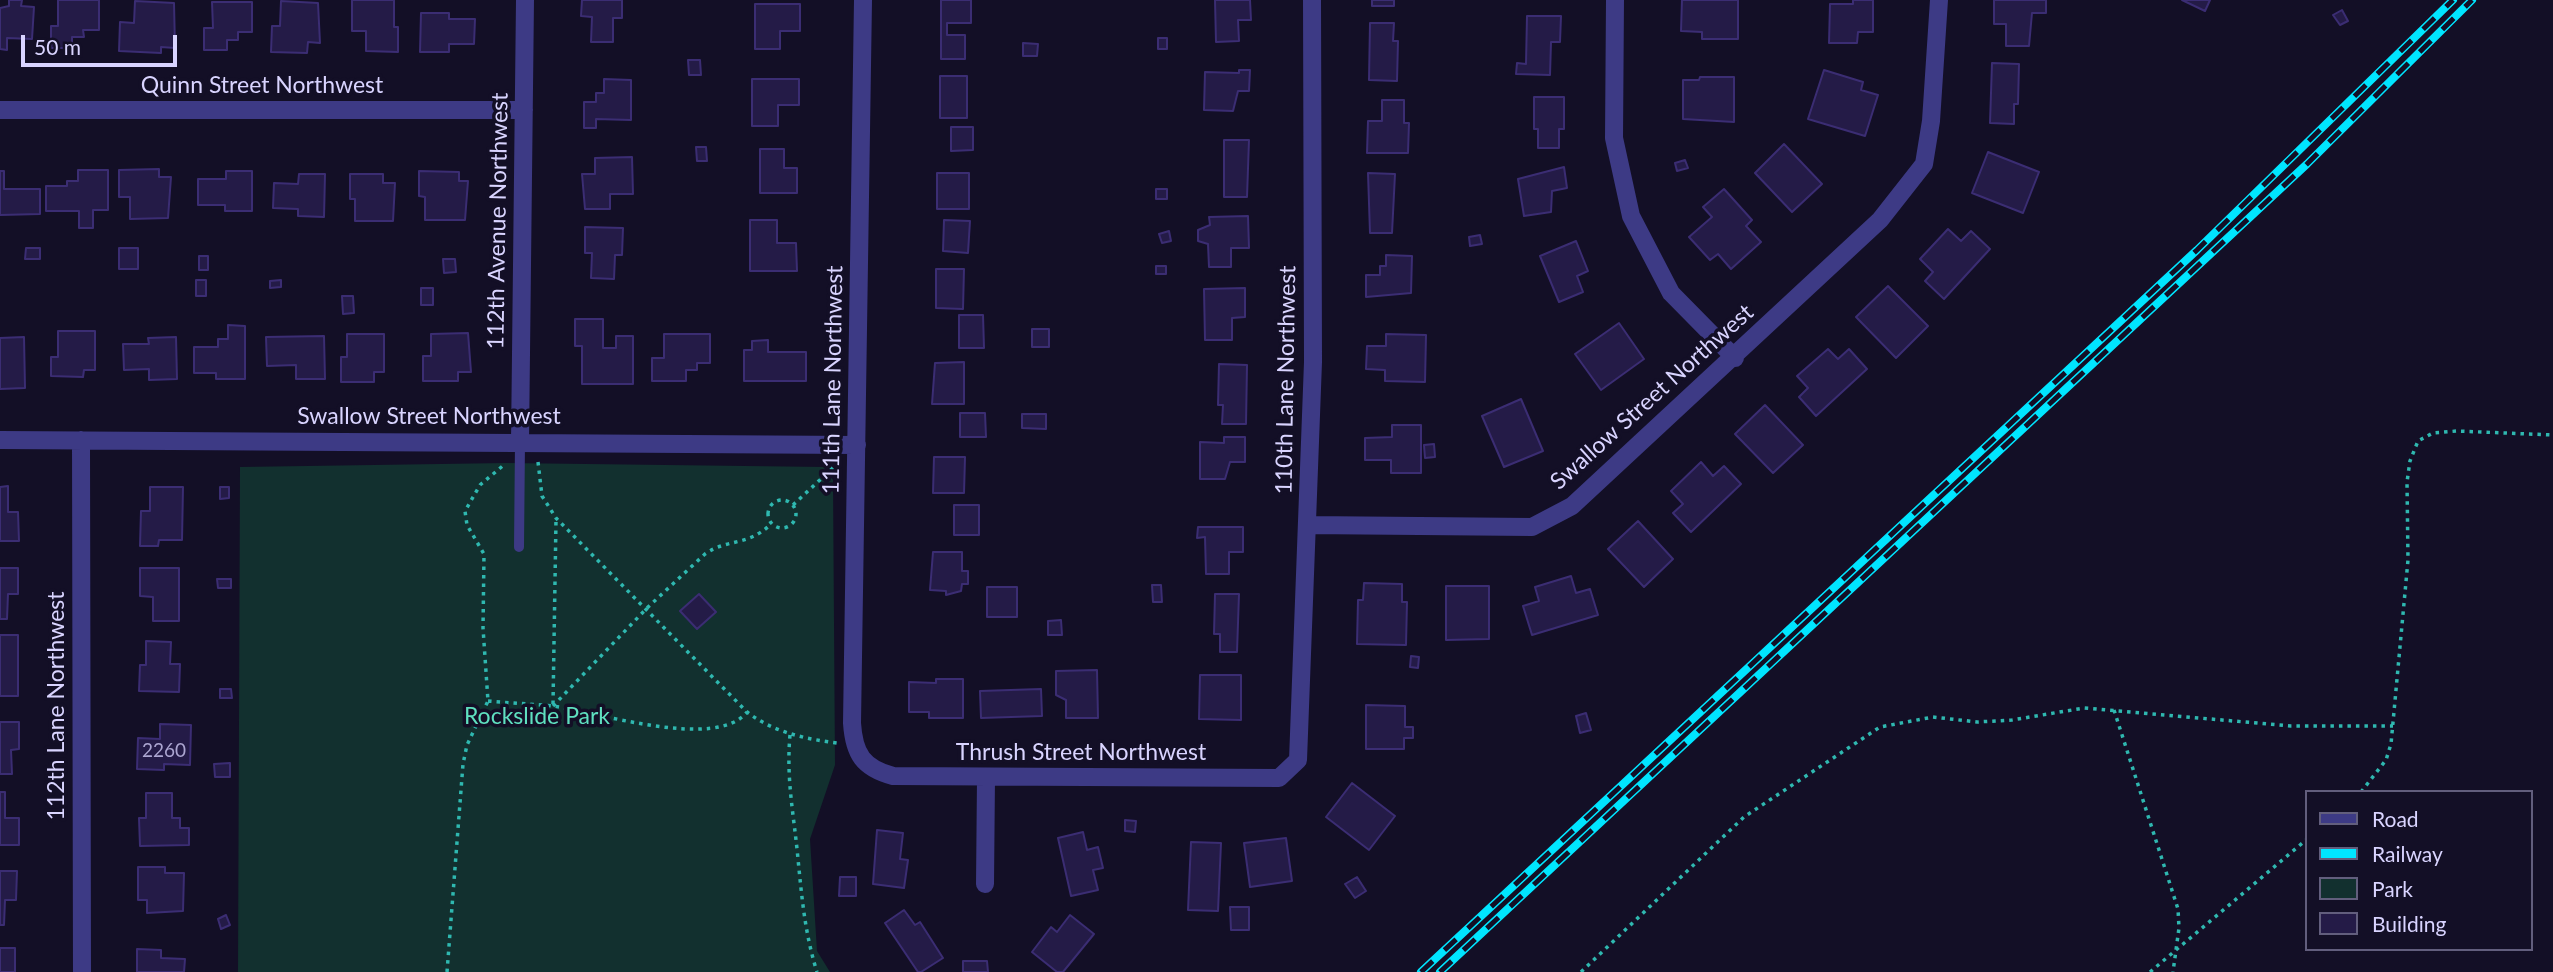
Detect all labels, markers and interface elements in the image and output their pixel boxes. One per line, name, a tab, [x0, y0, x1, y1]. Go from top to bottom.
scale bar	[24, 21, 180, 65]
text: 50 m	[34, 34, 81, 59]
street label: Quinn Street Northwest	[141, 72, 383, 100]
street label: 112th Avenue Northwest	[482, 92, 514, 350]
street label: 111th Lane Northwest	[817, 265, 849, 495]
street label: 110th Lane Northwest	[1270, 265, 1302, 495]
street label: Swallow Street Northwest	[1545, 299, 1759, 495]
street label: Swallow Street Northwest	[297, 403, 561, 431]
street label: 112th Lane Northwest	[43, 592, 71, 820]
park label: Rockslide Park	[464, 703, 610, 731]
street label: Thrush Street Northwest	[956, 739, 1206, 767]
house number: 2260	[142, 740, 186, 762]
legend	[2304, 790, 2532, 951]
text: Road	[2372, 806, 2419, 831]
text: Railway	[2372, 841, 2443, 866]
text: Park	[2372, 876, 2413, 901]
text: Building	[2372, 911, 2447, 936]

